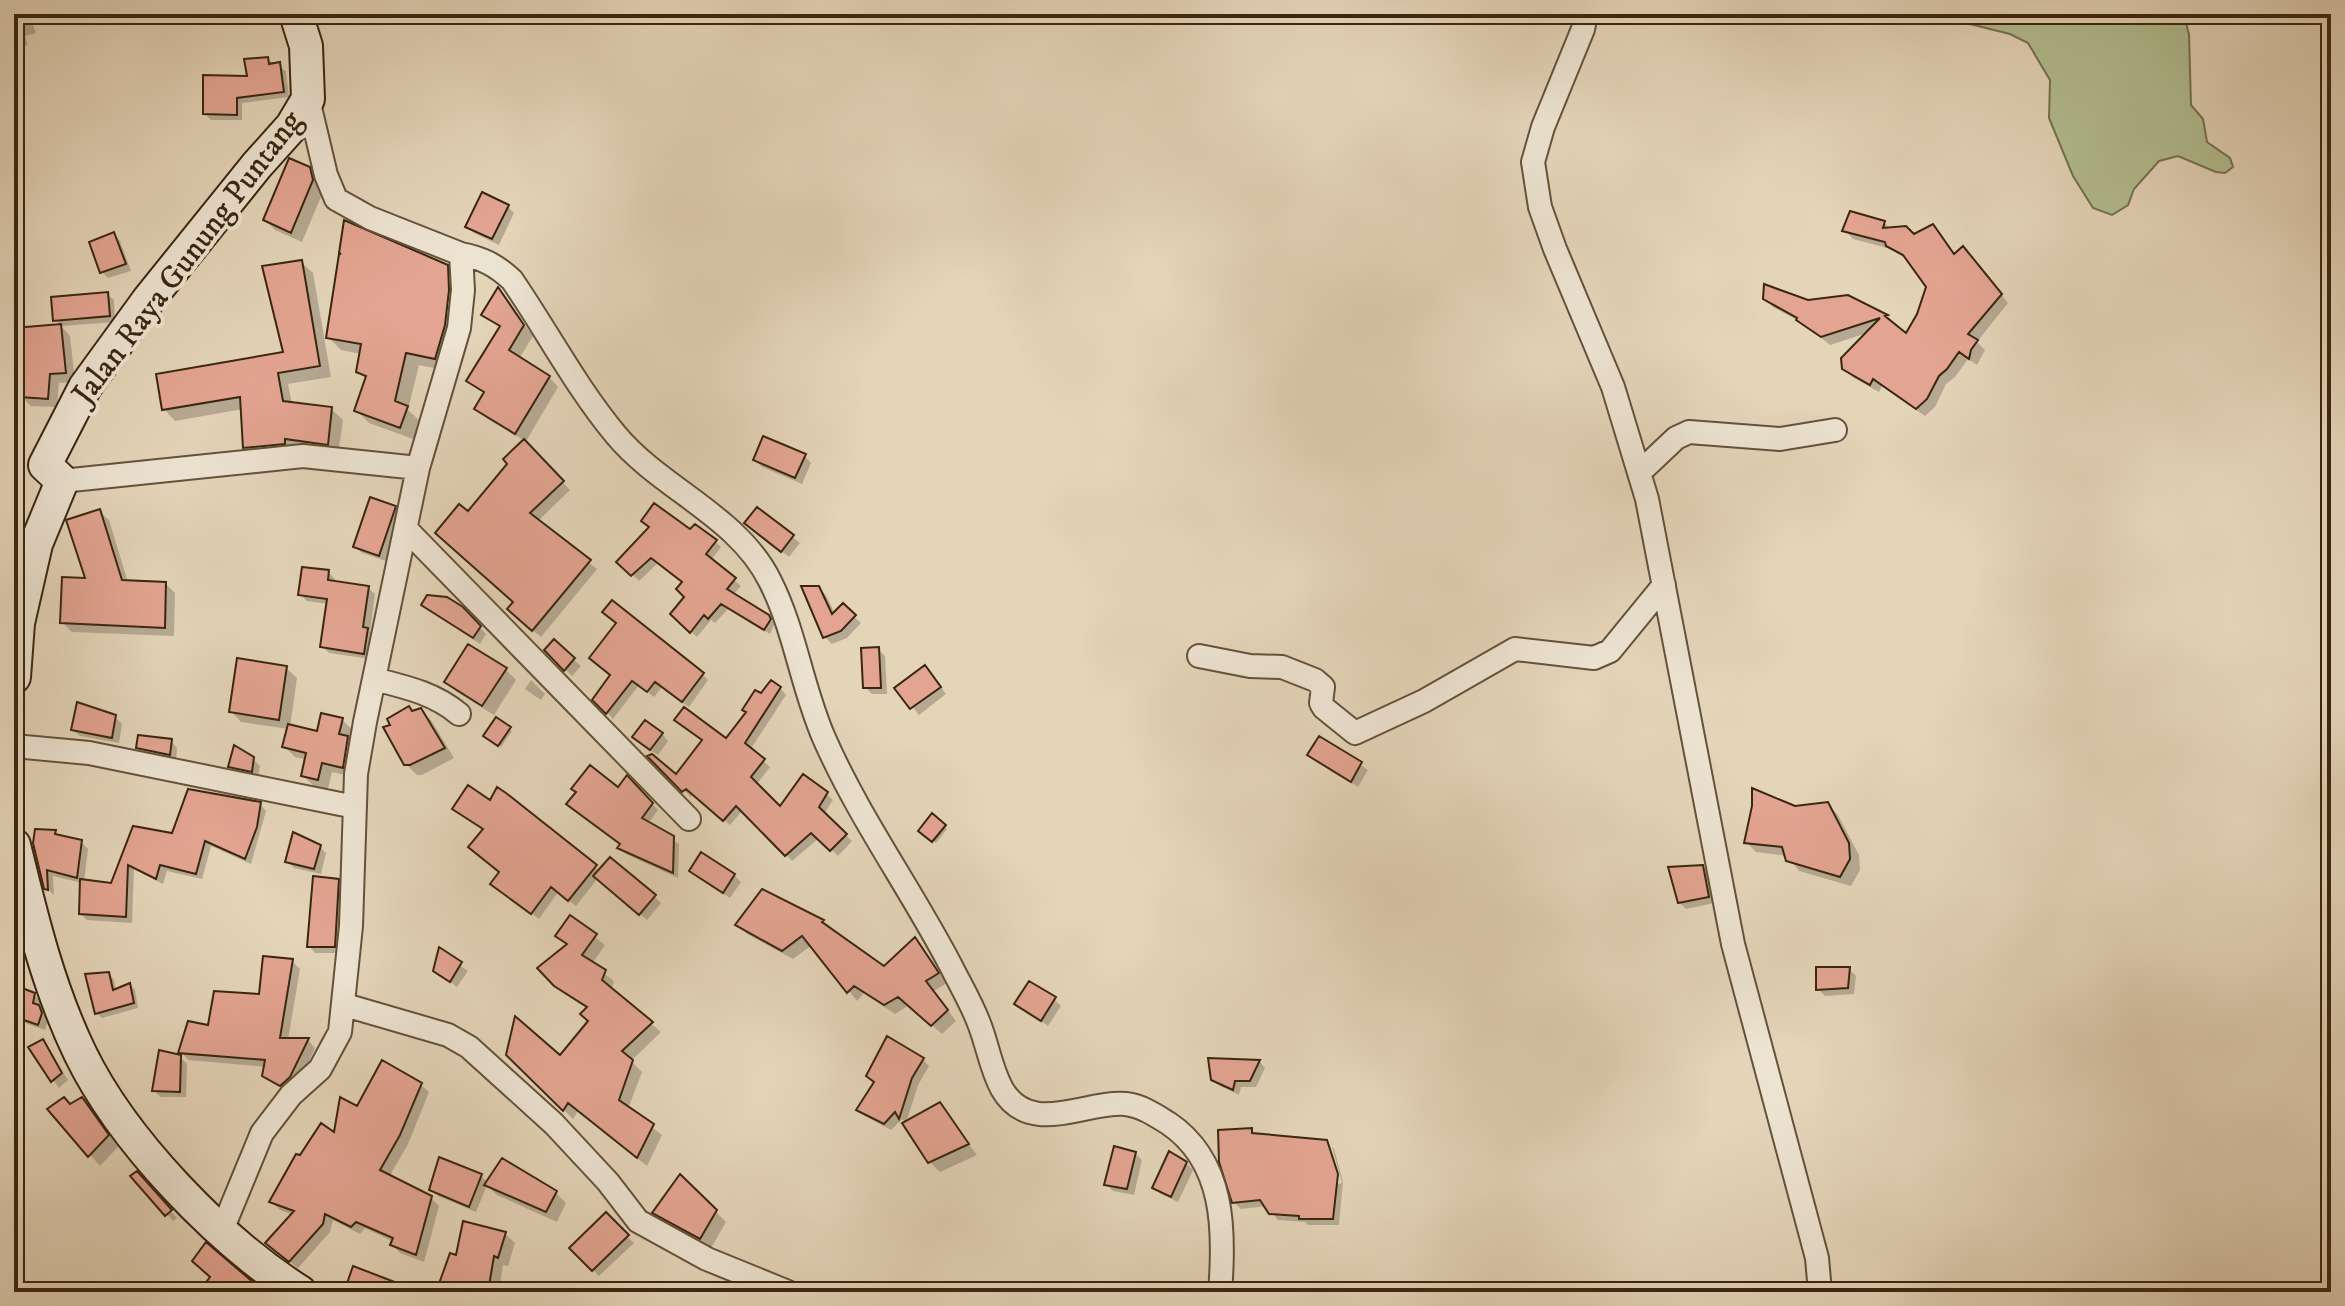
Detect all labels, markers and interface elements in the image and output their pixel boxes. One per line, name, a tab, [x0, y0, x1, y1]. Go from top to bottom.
street label: Jalan Raya Gunung Puntang	[62, 102, 312, 416]

